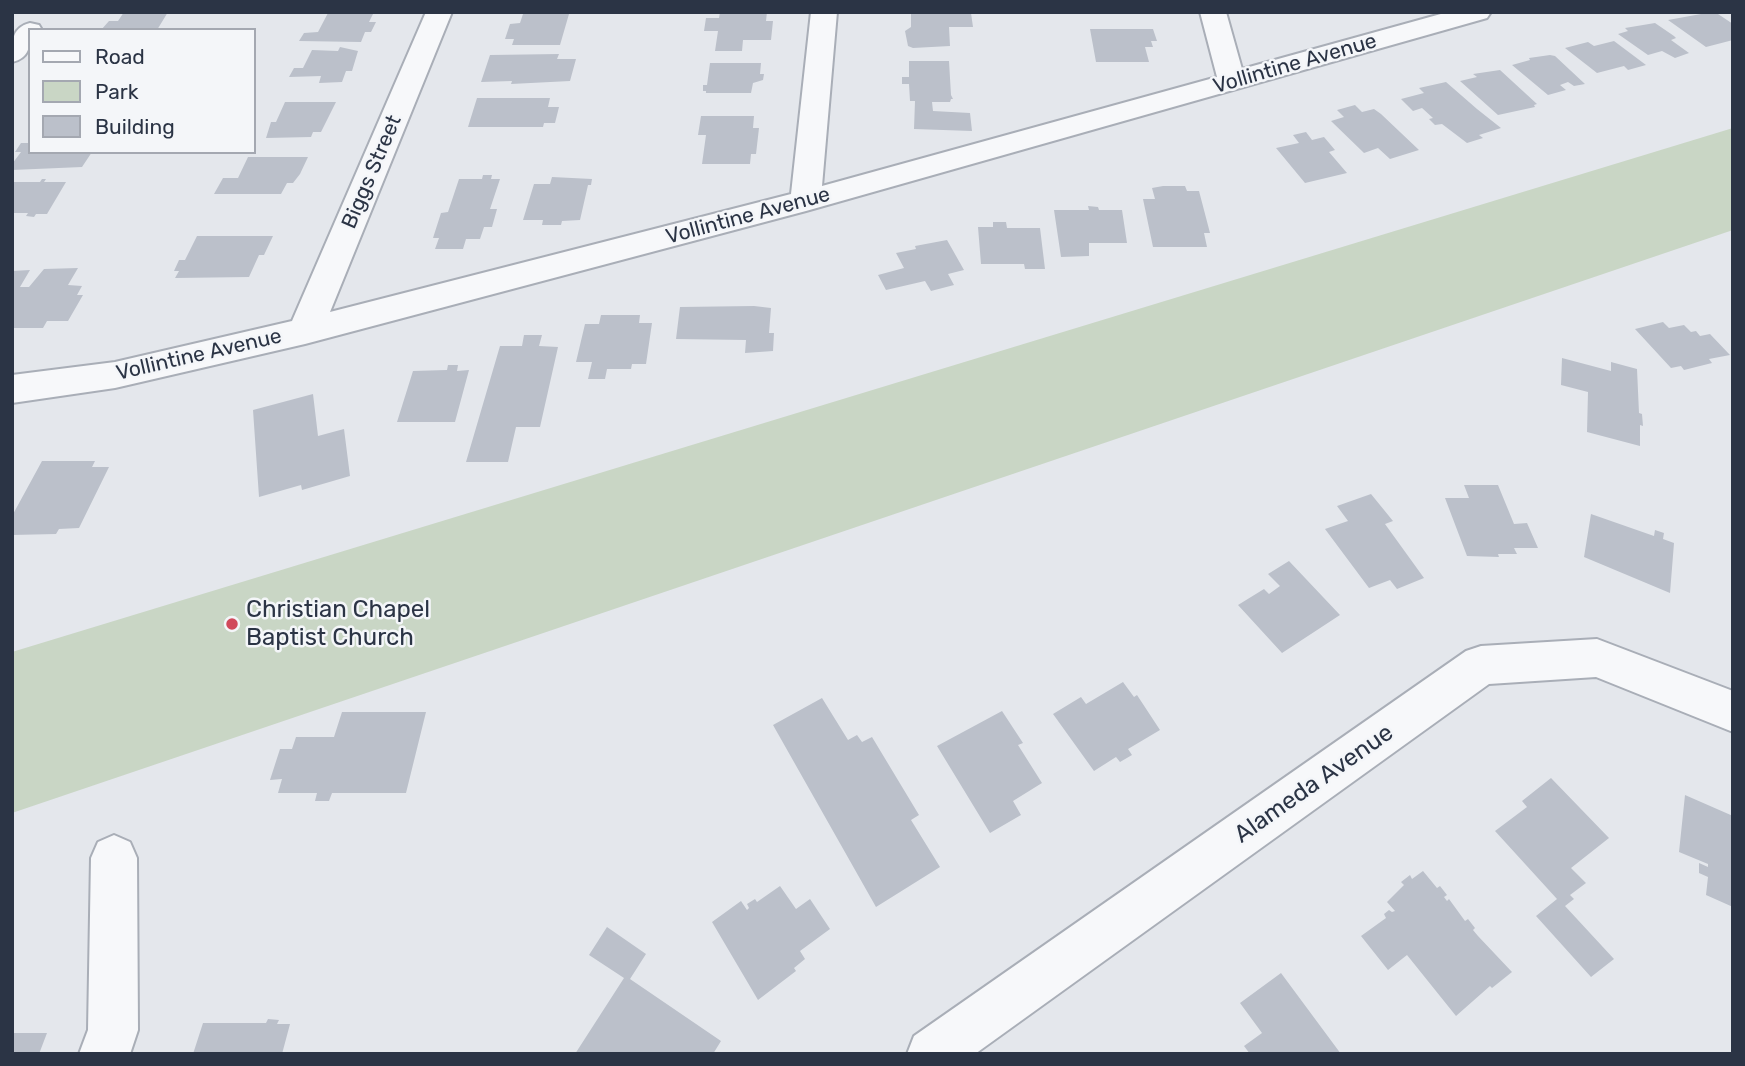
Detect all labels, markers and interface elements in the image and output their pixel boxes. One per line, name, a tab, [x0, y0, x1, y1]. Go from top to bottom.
legend	[28, 28, 256, 154]
street label: Vollintine Avenue	[1210, 29, 1380, 99]
text: Road	[95, 44, 145, 69]
text: Park	[95, 79, 139, 104]
street label: Biggs Street	[337, 112, 407, 232]
text: Building	[95, 114, 175, 139]
street label: Vollintine Avenue	[663, 182, 833, 250]
street label: Vollintine Avenue	[114, 324, 284, 386]
place label: Christian Chapel Baptist Church	[246, 596, 430, 652]
marker: Christian Chapel Baptist Church	[224, 616, 240, 632]
street label: Alameda Avenue	[1229, 718, 1399, 850]

